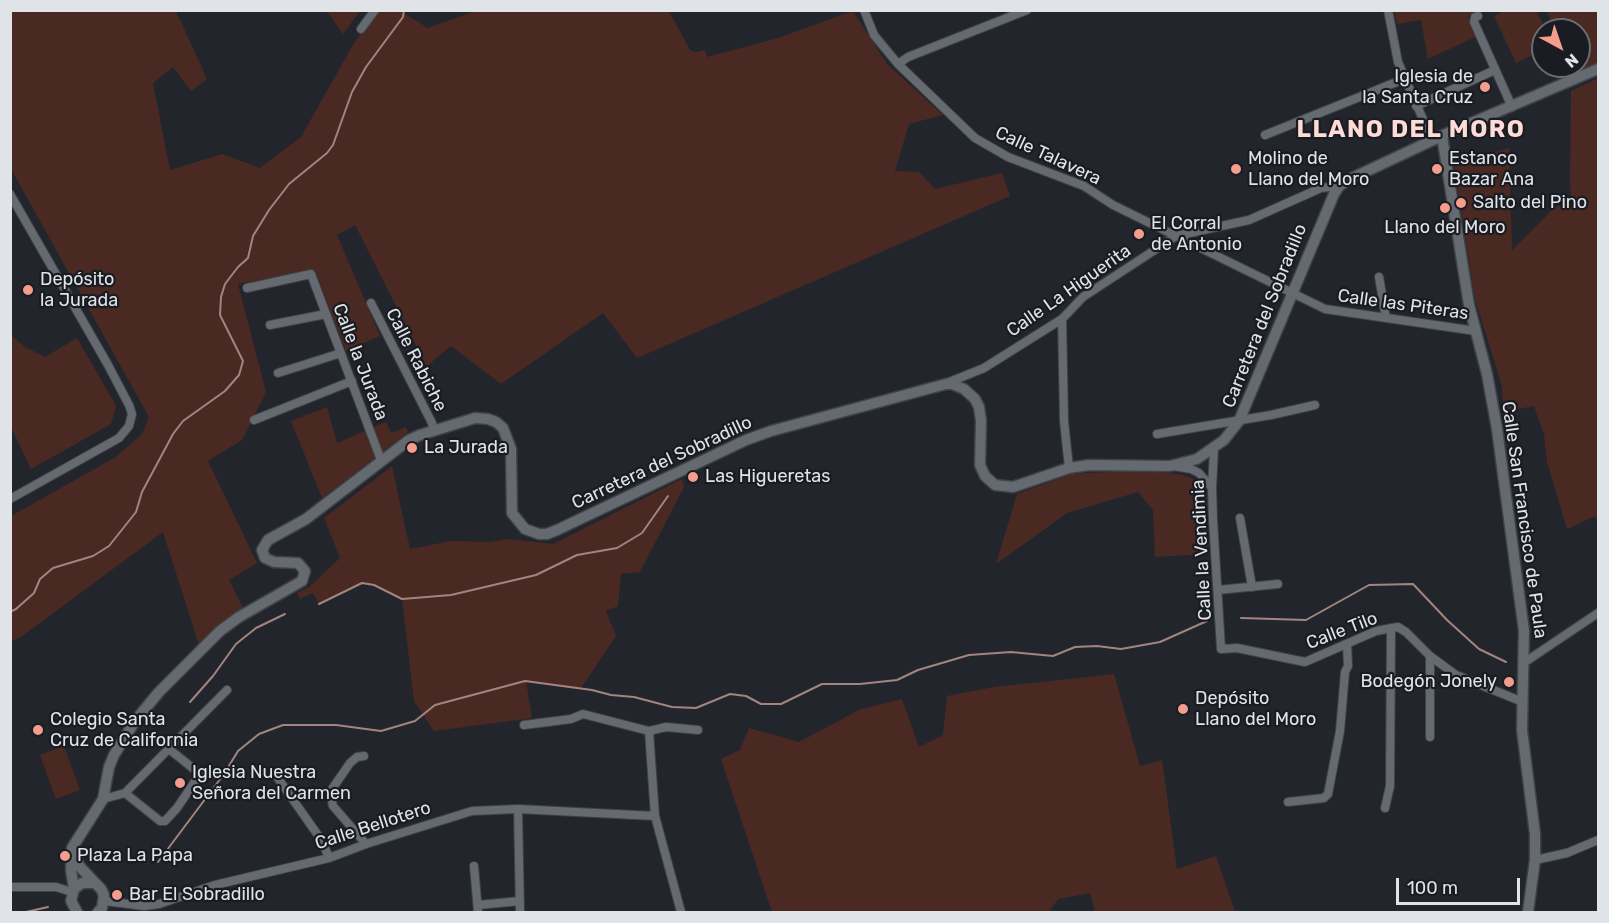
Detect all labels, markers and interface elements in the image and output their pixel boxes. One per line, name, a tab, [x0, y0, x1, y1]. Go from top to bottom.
north arrow	[1531, 18, 1591, 78]
text: N	[1561, 50, 1582, 72]
place label: Iglesia de la Santa Cruz	[1362, 66, 1473, 109]
marker: Iglesia de la Santa Cruz	[1478, 80, 1492, 94]
district label: LLANO DEL MORO	[1297, 116, 1525, 144]
street label: Calle Talavera	[992, 122, 1104, 190]
place label: Molino de Llano del Moro	[1248, 148, 1369, 190]
place label: Estanco Bazar Ana	[1449, 148, 1534, 190]
marker: Molino de Llano del Moro	[1229, 162, 1243, 176]
marker: Estanco Bazar Ana	[1430, 162, 1444, 176]
place label: Salto del Pino	[1473, 192, 1587, 214]
marker: Salto del Pino	[1454, 196, 1468, 210]
marker: Llano del Moro	[1438, 201, 1452, 215]
place label: El Corral de Antonio	[1151, 213, 1242, 256]
place label: Llano del Moro	[1384, 217, 1506, 239]
street label: Carretera del Sobradillo	[1218, 221, 1312, 411]
marker: El Corral de Antonio	[1132, 227, 1146, 241]
street label: Calle La Higuerita	[1003, 240, 1135, 342]
place label: Depósito la Jurada	[40, 269, 118, 312]
marker: Depósito la Jurada	[21, 283, 35, 297]
street label: Calle las Piteras	[1336, 285, 1470, 325]
street label: Calle la Jurada	[328, 301, 392, 423]
street label: Calle Rabiche	[381, 305, 451, 415]
street label: Calle San Francisco de Paula	[1497, 400, 1551, 640]
street label: Carretera del Sobradillo	[569, 412, 755, 514]
place label: La Jurada	[424, 437, 508, 459]
marker: La Jurada	[405, 441, 419, 455]
place label: Las Higueretas	[705, 466, 830, 488]
marker: Las Higueretas	[686, 470, 700, 484]
street label: Calle la Vendimia	[1188, 479, 1216, 621]
street label: Calle Tilo	[1303, 608, 1381, 654]
place label: Bodegón Jonely	[1360, 671, 1497, 693]
marker: Bodegón Jonely	[1502, 675, 1516, 689]
place label: Depósito Llano del Moro	[1195, 688, 1316, 730]
marker: Depósito Llano del Moro	[1176, 702, 1190, 716]
place label: Colegio Santa Cruz de California	[50, 709, 198, 752]
marker: Colegio Santa Cruz de California	[31, 723, 45, 737]
place label: Iglesia Nuestra Señora del Carmen	[192, 762, 351, 804]
marker: Iglesia Nuestra Señora del Carmen	[173, 776, 187, 790]
street label: Calle Bellotero	[312, 797, 434, 855]
place label: Plaza La Papa	[77, 845, 193, 867]
marker: Plaza La Papa	[58, 849, 72, 863]
scale bar	[1399, 866, 1524, 904]
text: 100 m	[1407, 877, 1458, 899]
place label: Bar El Sobradillo	[129, 884, 265, 906]
marker: Bar El Sobradillo	[110, 888, 124, 902]

